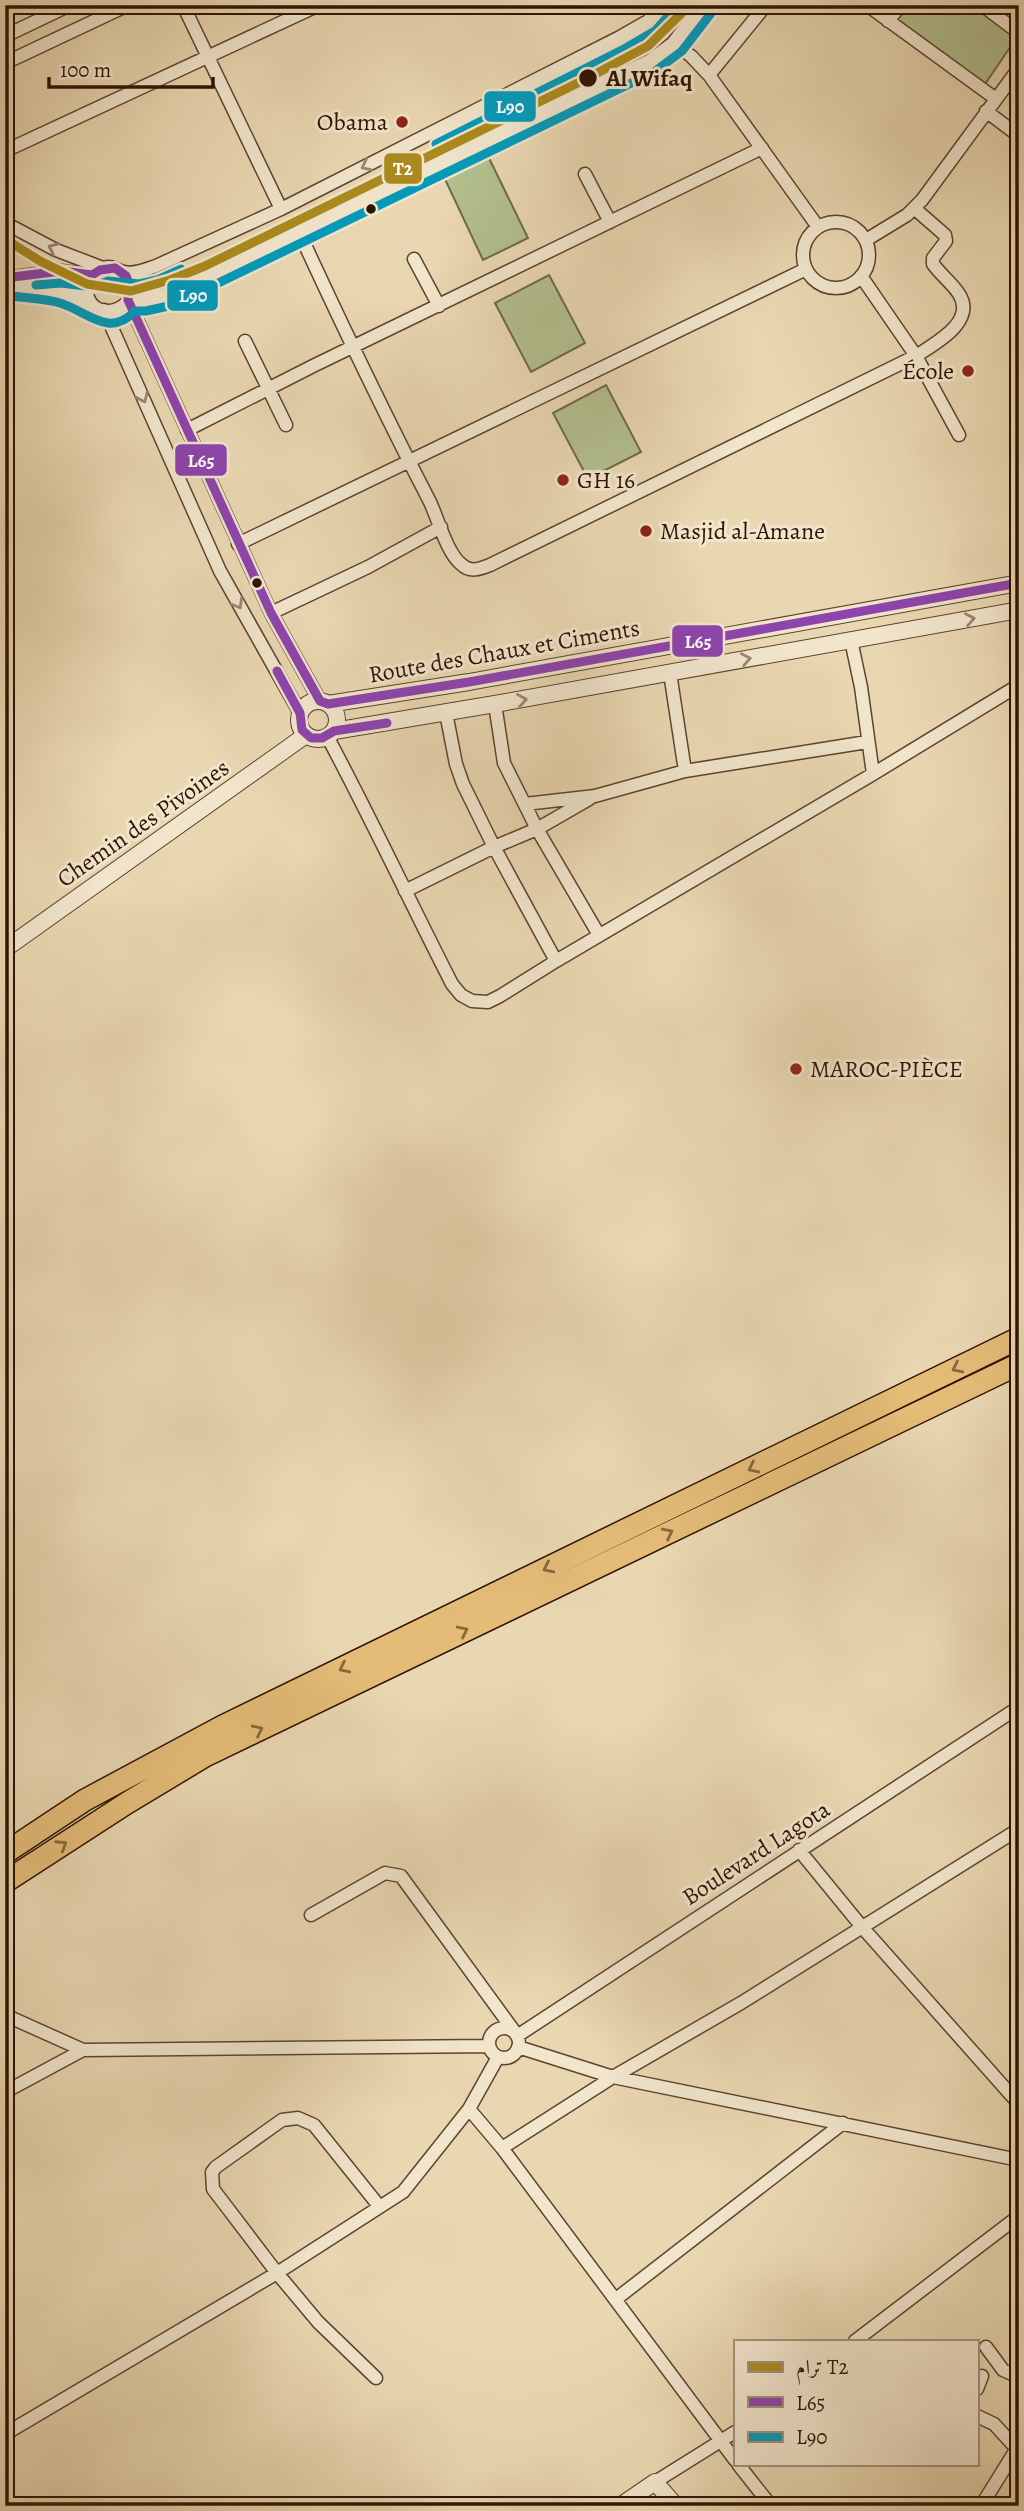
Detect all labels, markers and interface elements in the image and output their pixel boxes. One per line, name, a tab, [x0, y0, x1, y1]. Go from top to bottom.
scale bar	[49, 46, 214, 90]
text: 100 m	[60, 56, 111, 84]
place label: Al Wifaq	[605, 62, 693, 94]
marker: Al Wifaq	[577, 67, 599, 89]
line badge: L90	[483, 90, 537, 123]
text: L90	[496, 94, 525, 120]
place label: Obama	[317, 106, 389, 138]
marker: Obama	[394, 114, 410, 130]
line badge: T2	[383, 152, 423, 185]
text: T2	[393, 156, 413, 182]
one-way arrow	[361, 157, 373, 171]
unlabelled marker	[364, 202, 378, 216]
one-way arrow	[47, 242, 60, 256]
line badge: L90	[166, 279, 219, 312]
text: L90	[179, 283, 208, 309]
place label: École	[902, 355, 954, 387]
marker: École	[960, 363, 976, 379]
one-way arrow	[134, 391, 148, 403]
line badge: L65	[174, 443, 228, 477]
text: L65	[187, 448, 215, 474]
place label: GH 16	[577, 464, 635, 496]
marker: GH 16	[555, 472, 571, 488]
place label: Masjid al-Amane	[660, 515, 825, 547]
marker: Masjid al-Amane	[638, 523, 654, 539]
unlabelled marker	[250, 576, 264, 590]
one-way arrow	[230, 597, 243, 609]
street label: Route des Chaux et Ciments	[366, 611, 642, 691]
one-way arrow	[964, 613, 976, 628]
line badge: L65	[671, 624, 724, 658]
text: L65	[684, 629, 712, 655]
one-way arrow	[740, 652, 752, 667]
one-way arrow	[516, 693, 528, 708]
street label: Chemin des Pivoines	[50, 752, 236, 894]
place label: MAROC-PIÈCE	[810, 1053, 963, 1085]
marker: MAROC-PIÈCE	[788, 1061, 804, 1077]
one-way arrow	[952, 1360, 964, 1374]
one-way arrow	[748, 1460, 760, 1474]
one-way arrow	[661, 1527, 673, 1541]
one-way arrow	[543, 1559, 555, 1573]
one-way arrow	[456, 1626, 468, 1640]
one-way arrow	[339, 1659, 351, 1673]
one-way arrow	[251, 1725, 263, 1739]
street label: Boulevard Lagota	[676, 1793, 837, 1913]
one-way arrow	[55, 1840, 68, 1853]
legend	[734, 2340, 978, 2466]
text: ترام T2	[796, 2353, 848, 2385]
text: L65	[796, 2389, 825, 2417]
text: L90	[796, 2423, 827, 2451]

